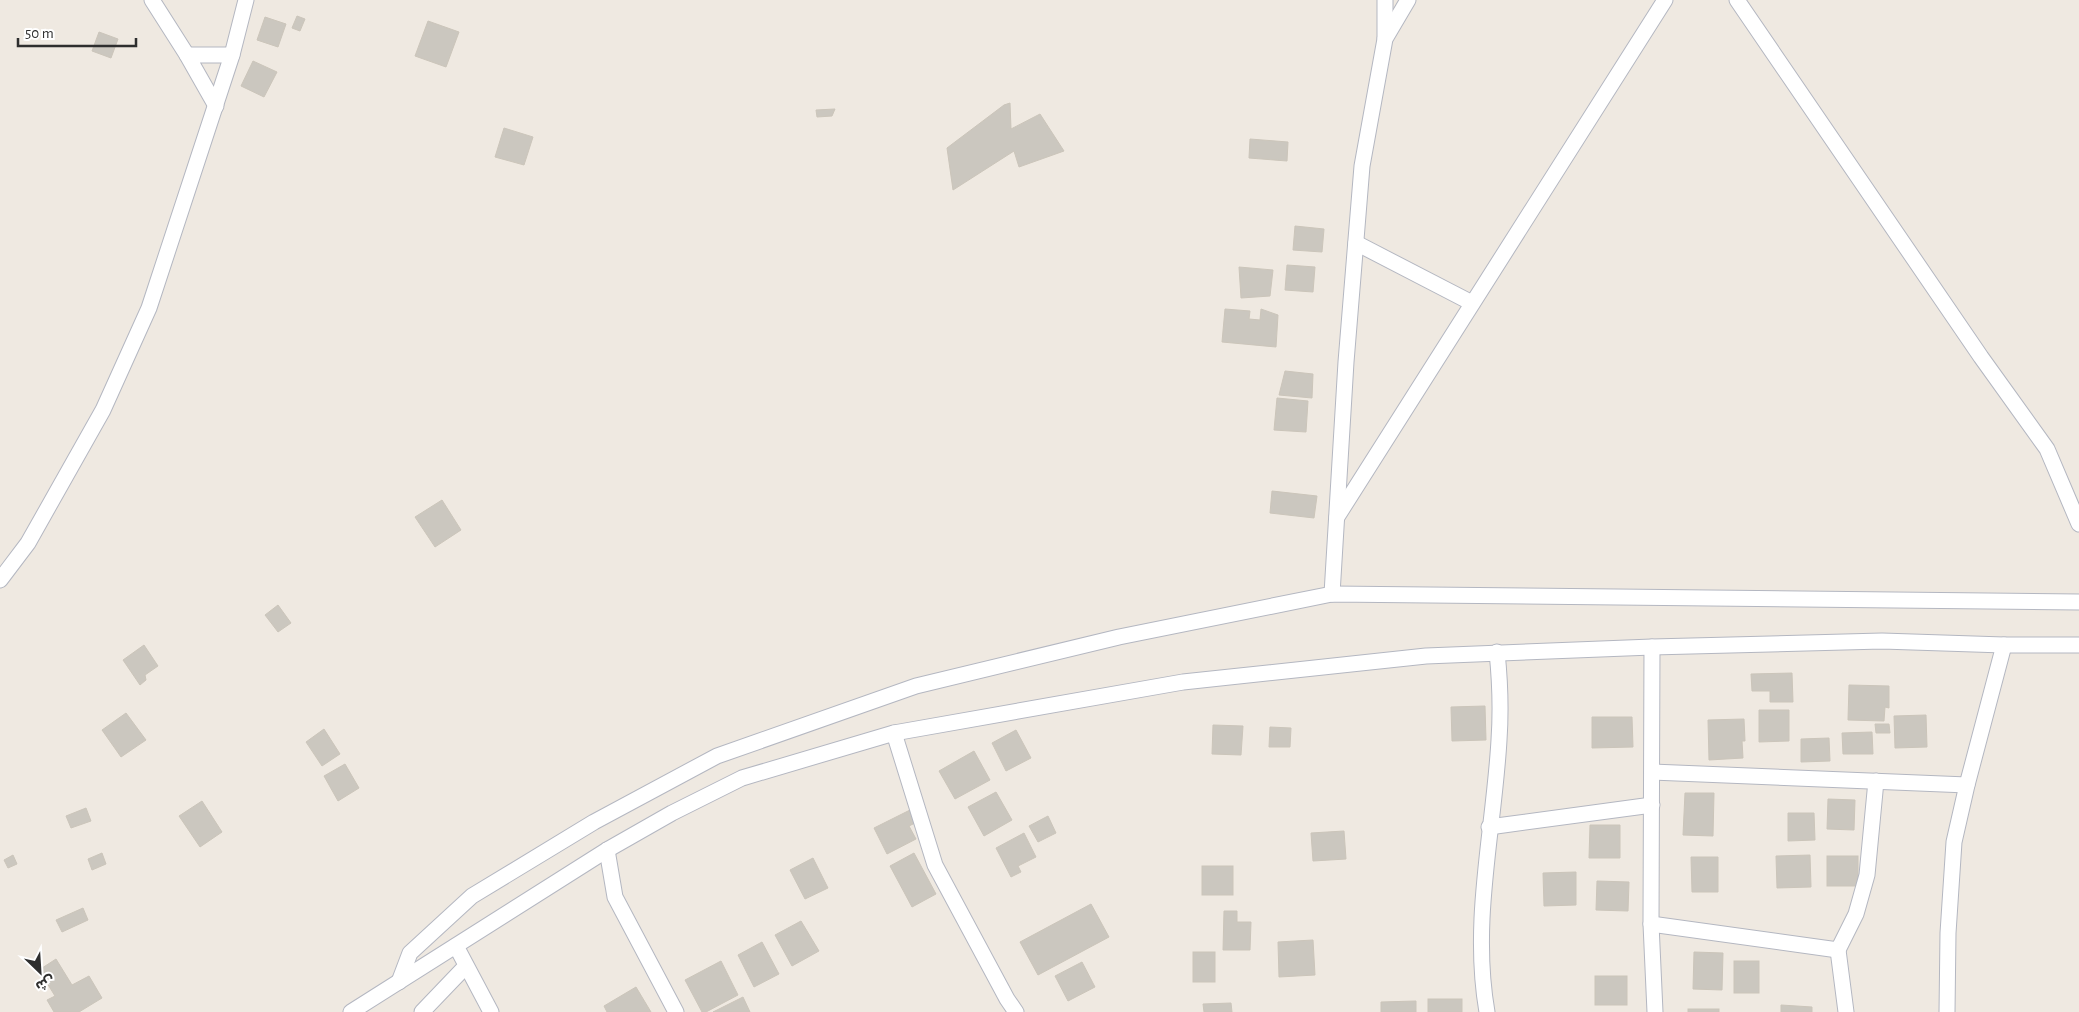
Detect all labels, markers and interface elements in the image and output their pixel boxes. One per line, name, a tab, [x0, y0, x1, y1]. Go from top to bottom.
scale bar	[18, 15, 135, 47]
text: 50 m	[25, 26, 54, 41]
north arrow	[15, 947, 65, 997]
text: ش	[33, 972, 57, 993]

